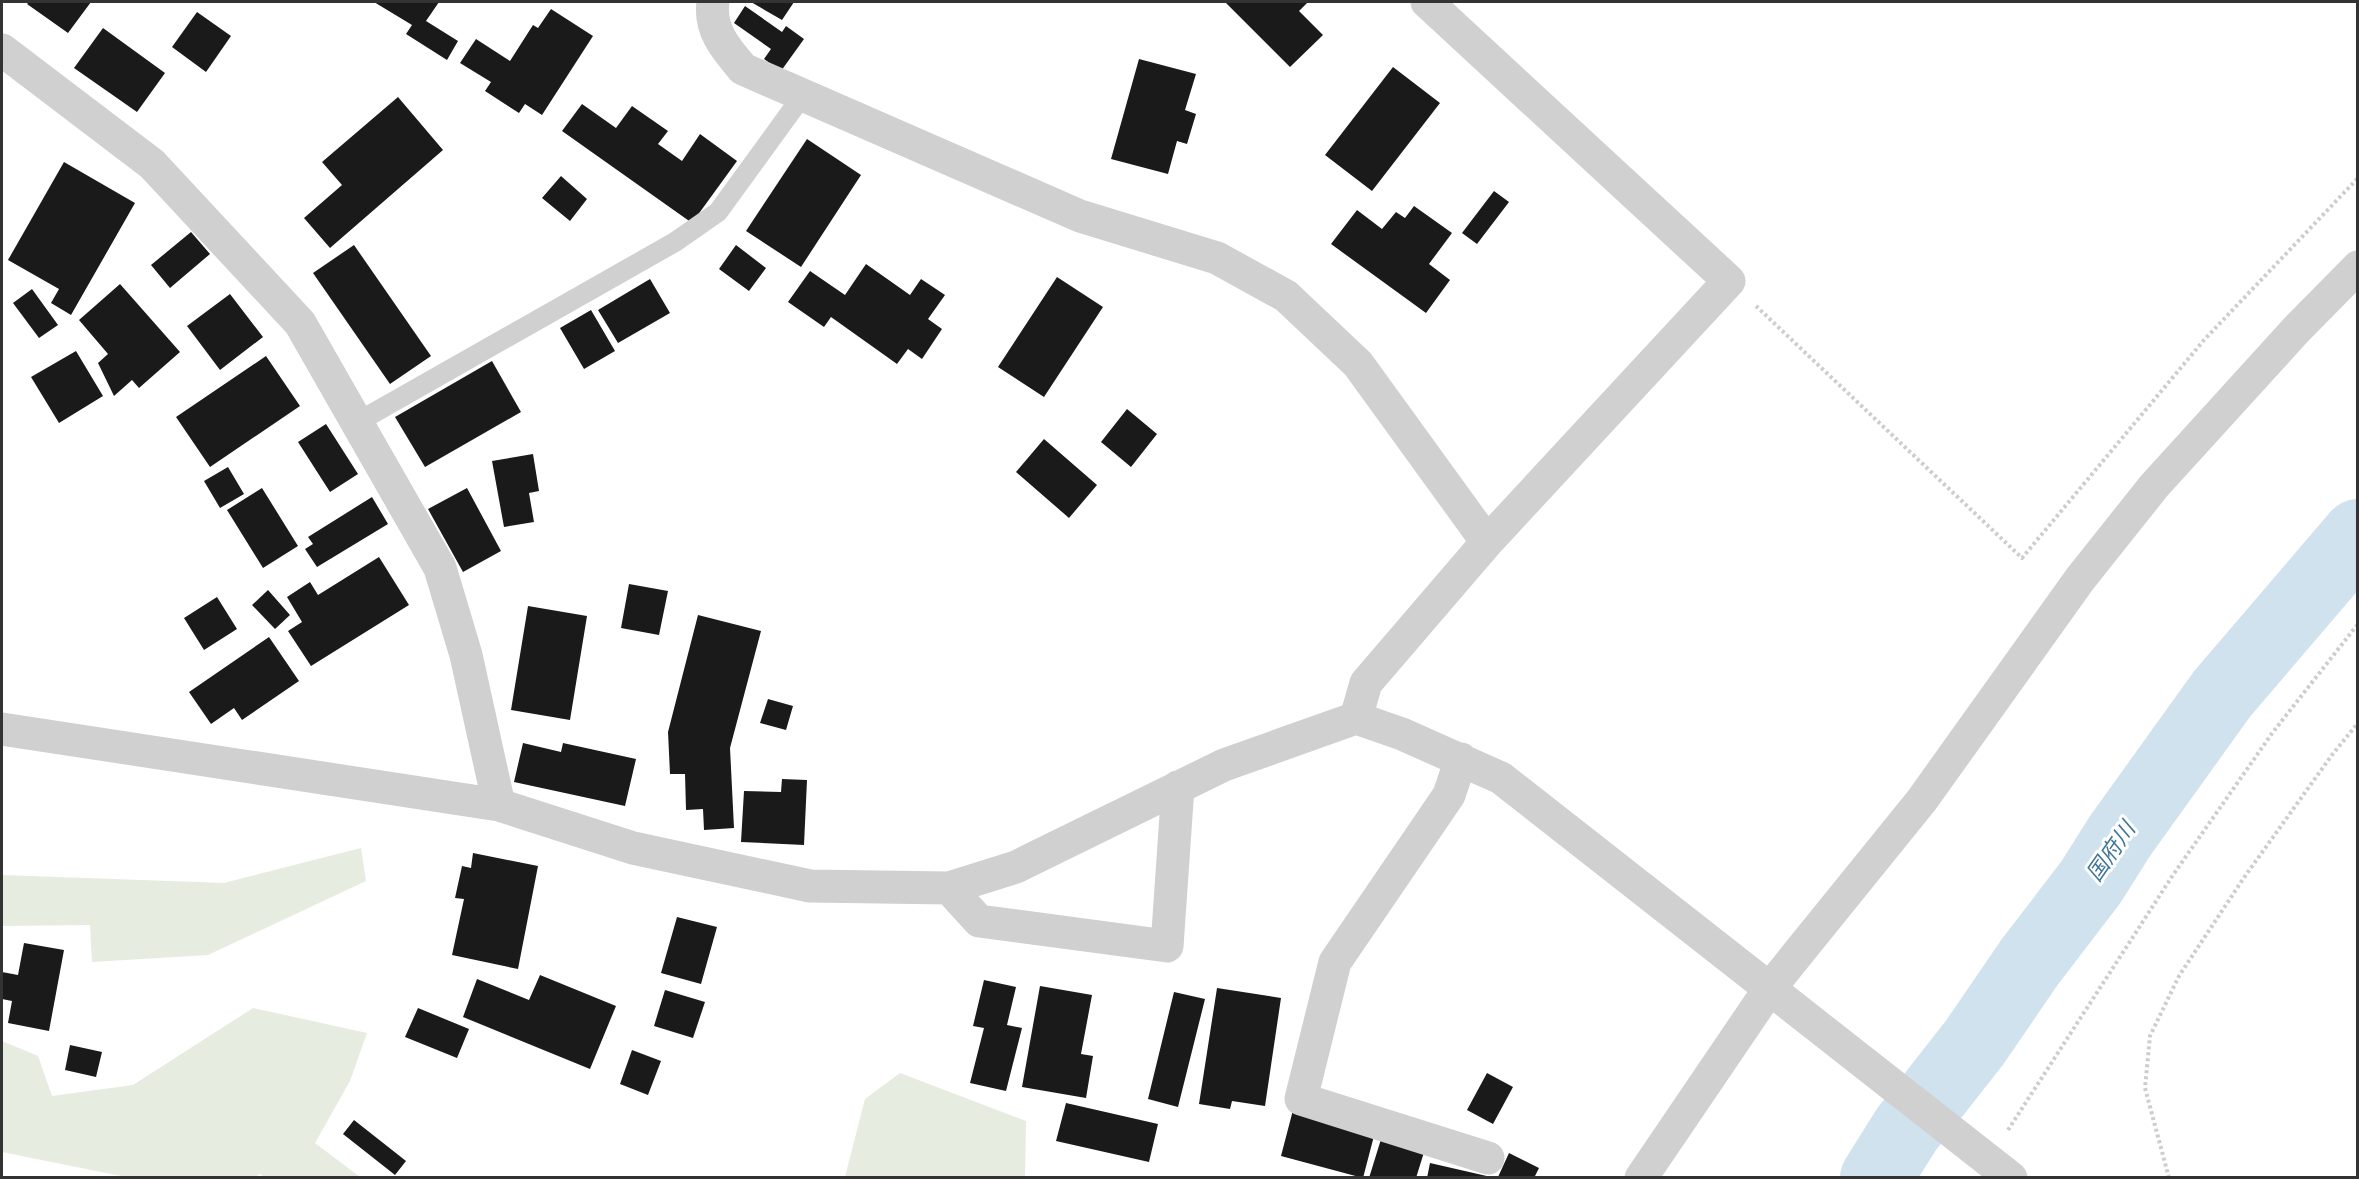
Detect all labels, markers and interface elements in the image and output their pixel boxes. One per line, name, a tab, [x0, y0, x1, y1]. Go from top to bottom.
water label: 国府川	[2080, 815, 2141, 886]

